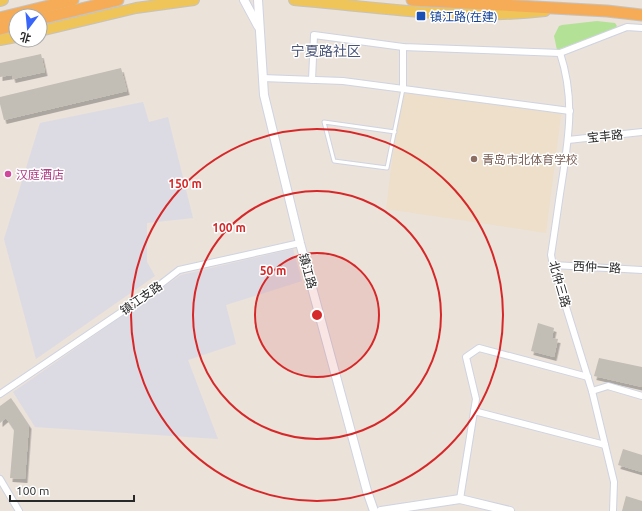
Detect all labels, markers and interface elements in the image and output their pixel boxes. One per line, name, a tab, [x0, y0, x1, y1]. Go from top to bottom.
north arrow	[8, 8, 48, 48]
marker: 镇江路(在建)	[415, 10, 427, 22]
place label: 镇江路(在建)	[430, 10, 498, 24]
text: 北	[18, 30, 32, 45]
district label: 宁夏路社区	[291, 43, 361, 59]
street label: 宝丰路	[586, 128, 624, 144]
place label: 青岛市北体育学校	[482, 153, 578, 166]
marker: 青岛市北体育学校	[469, 154, 479, 164]
place label: 汉庭酒店	[16, 168, 64, 181]
marker: 汉庭酒店	[3, 169, 13, 179]
text: 150 m	[168, 177, 202, 190]
text: 100 m	[212, 221, 246, 234]
street label: 镇江路	[297, 252, 319, 290]
street label: 北仲三路	[547, 259, 573, 309]
street label: 西仲一路	[573, 259, 621, 275]
text: 50 m	[260, 264, 286, 277]
street label: 镇江支路	[118, 279, 164, 317]
centre of rings	[310, 308, 324, 322]
scale bar	[10, 477, 134, 503]
text: 100 m	[16, 484, 49, 497]

